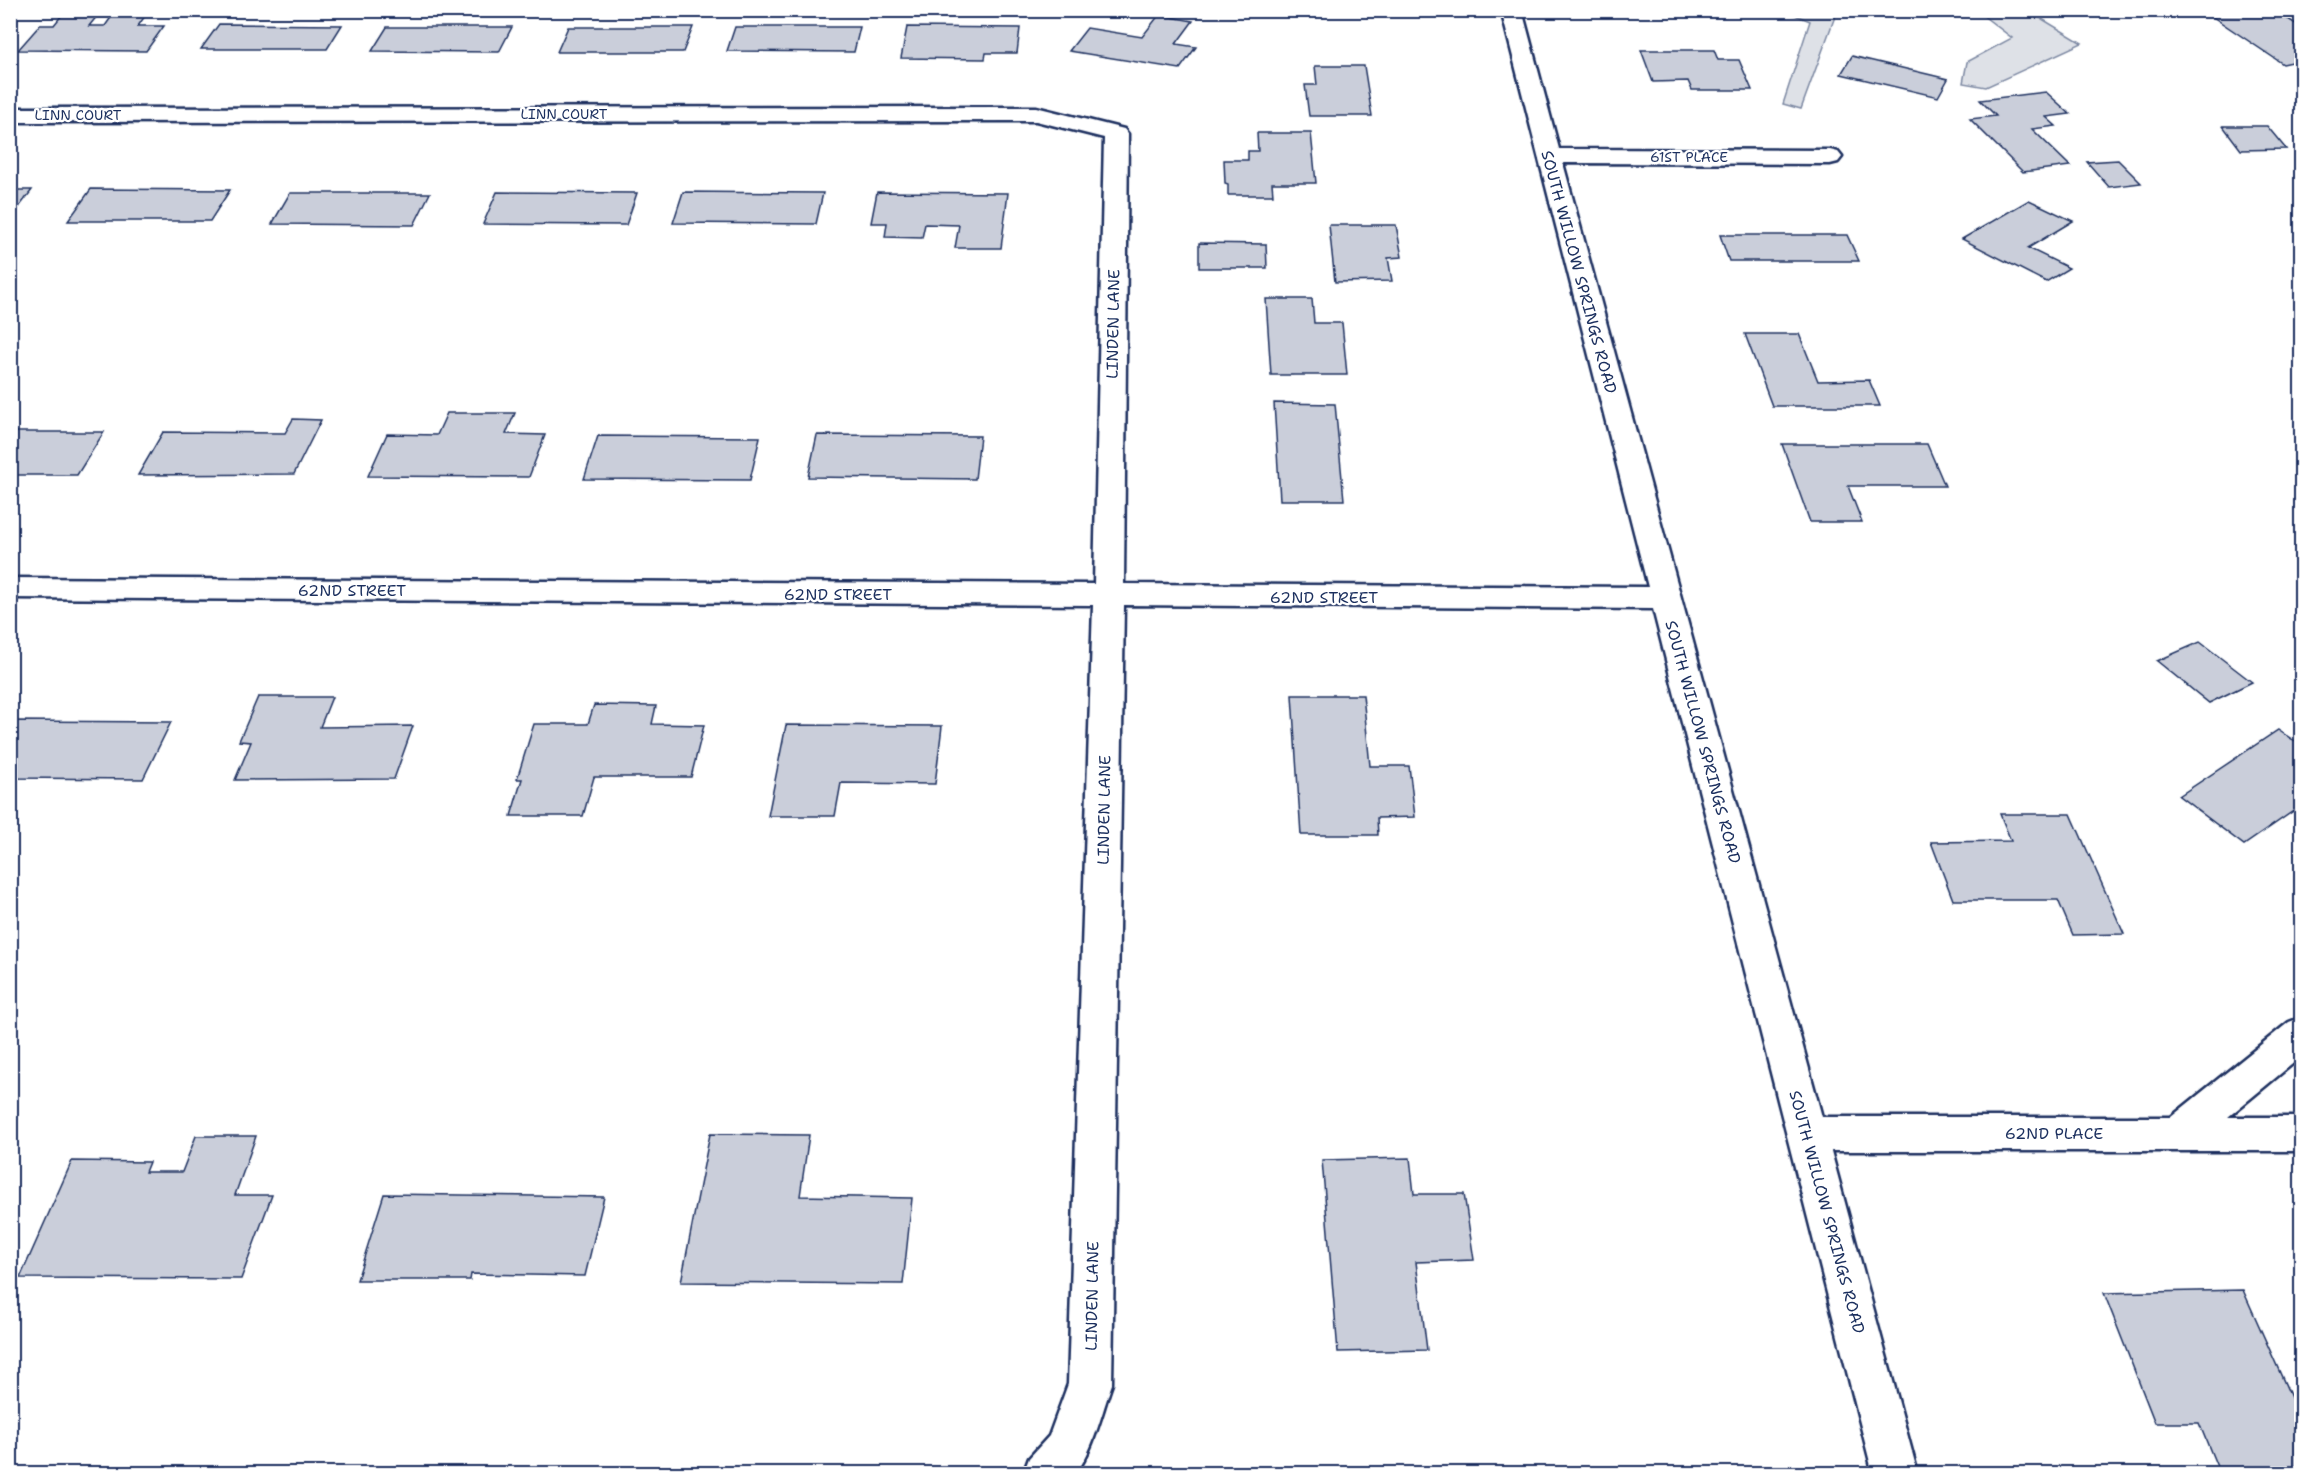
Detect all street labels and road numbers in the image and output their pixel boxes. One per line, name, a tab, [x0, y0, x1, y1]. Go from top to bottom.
street label: LINN COURT	[521, 105, 608, 123]
street label: LINN COURT	[35, 106, 122, 124]
street label: SOUTH WILLOW SPRINGS ROAD	[1536, 148, 1622, 396]
street label: 61ST PLACE	[1650, 148, 1728, 166]
street label: LINDEN LANE	[1102, 269, 1124, 379]
street label: 62ND STREET	[298, 580, 406, 601]
street label: 62ND STREET	[784, 584, 892, 605]
street label: 62ND STREET	[1270, 587, 1378, 608]
street label: SOUTH WILLOW SPRINGS ROAD	[1660, 618, 1746, 866]
street label: LINDEN LANE	[1093, 755, 1115, 865]
street label: SOUTH WILLOW SPRINGS ROAD	[1784, 1088, 1870, 1336]
street label: 62ND PLACE	[2005, 1123, 2103, 1144]
street label: LINDEN LANE	[1081, 1241, 1103, 1351]

